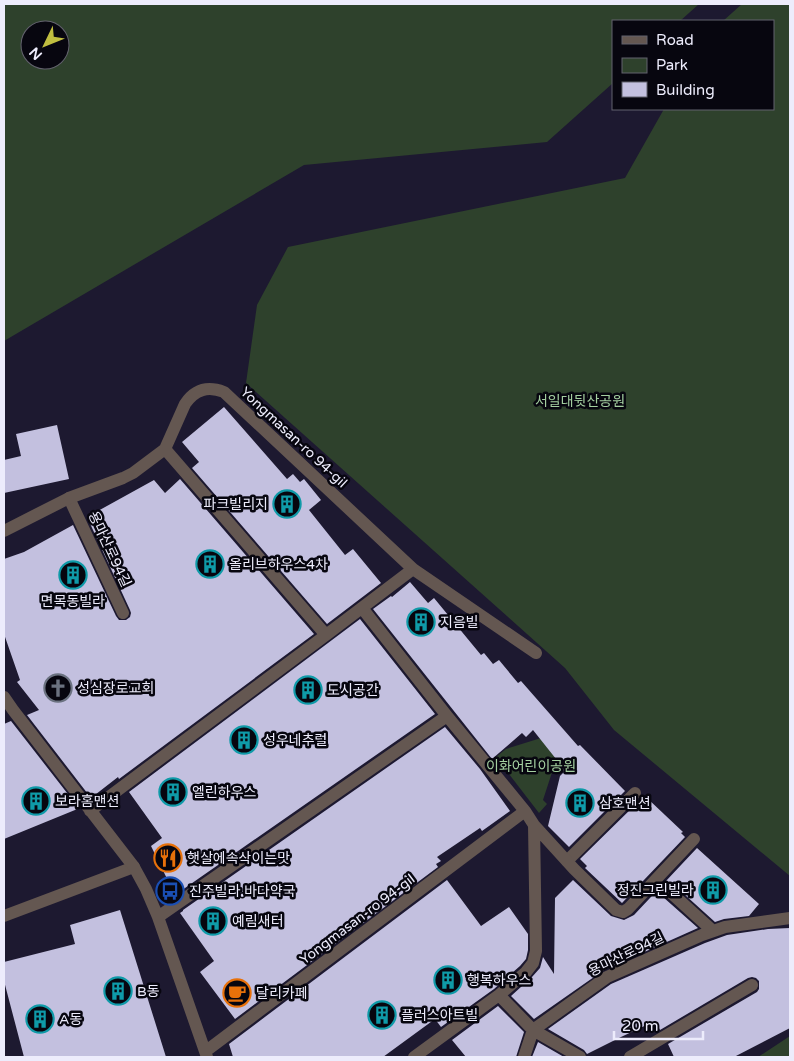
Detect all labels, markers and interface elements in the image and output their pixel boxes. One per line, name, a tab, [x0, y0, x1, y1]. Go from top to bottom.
north arrow	[20, 20, 70, 70]
legend	[612, 20, 774, 110]
text: Road	[656, 31, 694, 49]
text: N	[26, 44, 46, 63]
text: Park	[656, 56, 688, 74]
text: Building	[656, 81, 715, 99]
street label: Yongmasan-ro 94-gil	[237, 383, 351, 491]
park label: 서일대뒷산공원	[535, 393, 625, 410]
building icon: 파크빌리지	[272, 489, 302, 519]
place label: 파크빌리지	[204, 496, 268, 513]
street label: 용마산로94길	[85, 508, 135, 590]
building icon: 올리브하우스4차	[195, 549, 225, 579]
place label: 올리브하우스4차	[229, 556, 328, 573]
building icon: 면목동빌라	[58, 560, 88, 590]
place label: 면목동빌라	[41, 593, 105, 610]
building icon: 지음빌	[406, 607, 436, 637]
place label: 지음빌	[440, 614, 479, 631]
church icon: 성심장로교회	[43, 673, 73, 703]
building icon: 도시공간	[293, 675, 323, 705]
place label: 성심장로교회	[77, 680, 154, 697]
place label: 도시공간	[327, 682, 379, 699]
building icon: 성우네추럴	[229, 725, 259, 755]
place label: 성우네추럴	[263, 732, 327, 749]
park label: 이화어린이공원	[486, 758, 576, 775]
building icon: 엘린하우스	[158, 777, 188, 807]
place label: 엘린하우스	[192, 784, 257, 801]
building icon: 보라홈맨션	[21, 786, 51, 816]
building icon: 삼호맨션	[565, 788, 595, 818]
place label: 보라홈맨션	[55, 793, 119, 810]
place label: 삼호맨션	[599, 795, 651, 812]
restaurant icon: 햇살에속삭이는맛	[153, 843, 183, 873]
place label: 햇살에속삭이는맛	[187, 850, 290, 867]
street label: Yongmasan-ro 94-gil	[296, 871, 418, 968]
building icon: 정진그린빌라	[698, 875, 728, 905]
bus stop icon: 진주빌라.바다약국	[155, 876, 185, 906]
place label: 정진그린빌라	[617, 882, 694, 899]
place label: 진주빌라.바다약국	[189, 883, 296, 900]
building icon: 예림새터	[198, 906, 228, 936]
place label: 예림새터	[232, 913, 284, 930]
street label: 용마산로94길	[586, 929, 667, 980]
building icon: 행복하우스	[433, 965, 463, 995]
place label: 행복하우스	[467, 972, 532, 989]
building icon: B동	[103, 976, 133, 1006]
cafe icon: 달리카페	[222, 978, 252, 1008]
place label: B동	[137, 983, 160, 1000]
place label: 달리카페	[256, 985, 308, 1002]
building icon: 플러스아트빌	[367, 1000, 397, 1030]
building icon: A동	[25, 1004, 55, 1034]
place label: 플러스아트빌	[401, 1007, 478, 1024]
scale bar	[614, 1008, 703, 1040]
place label: A동	[59, 1011, 82, 1028]
text: 20 m	[622, 1017, 659, 1035]

